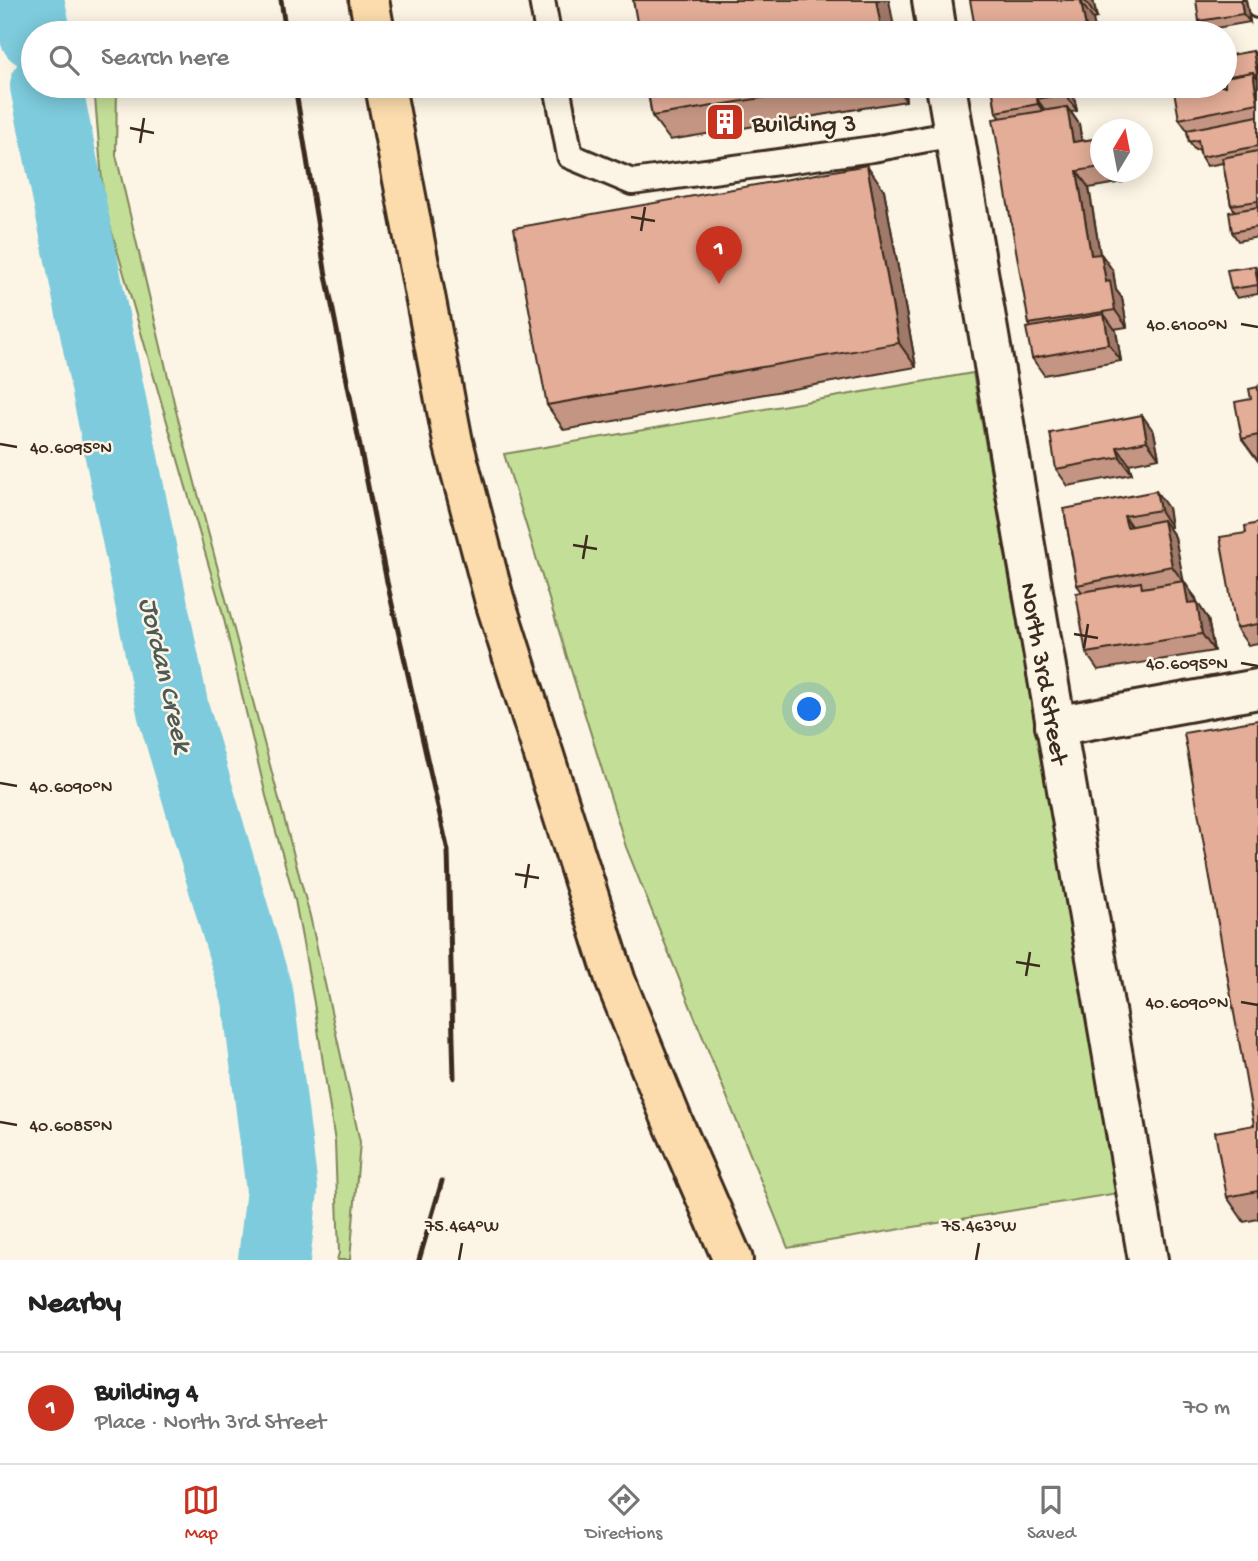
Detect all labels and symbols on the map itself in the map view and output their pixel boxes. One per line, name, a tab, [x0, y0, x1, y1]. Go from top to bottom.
building icon: Building 3	[704, 101, 746, 143]
place label: Building 3	[751, 111, 857, 142]
north arrow	[1090, 119, 1153, 182]
pin: 1	[696, 226, 742, 284]
text: 40.6100°N	[1146, 316, 1228, 337]
text: 40.6095°N	[30, 439, 112, 460]
street label: North 3rd Street	[1010, 581, 1073, 769]
water label: Jordan Creek	[130, 595, 198, 758]
text: 40.6095°N	[1146, 655, 1228, 676]
your location	[792, 692, 826, 726]
text: 40.6090°N	[30, 778, 112, 799]
text: 40.6090°N	[1146, 994, 1228, 1015]
text: 40.6085°N	[30, 1117, 112, 1138]
text: 75.464°W	[424, 1217, 499, 1238]
text: 75.463°W	[941, 1217, 1016, 1238]

